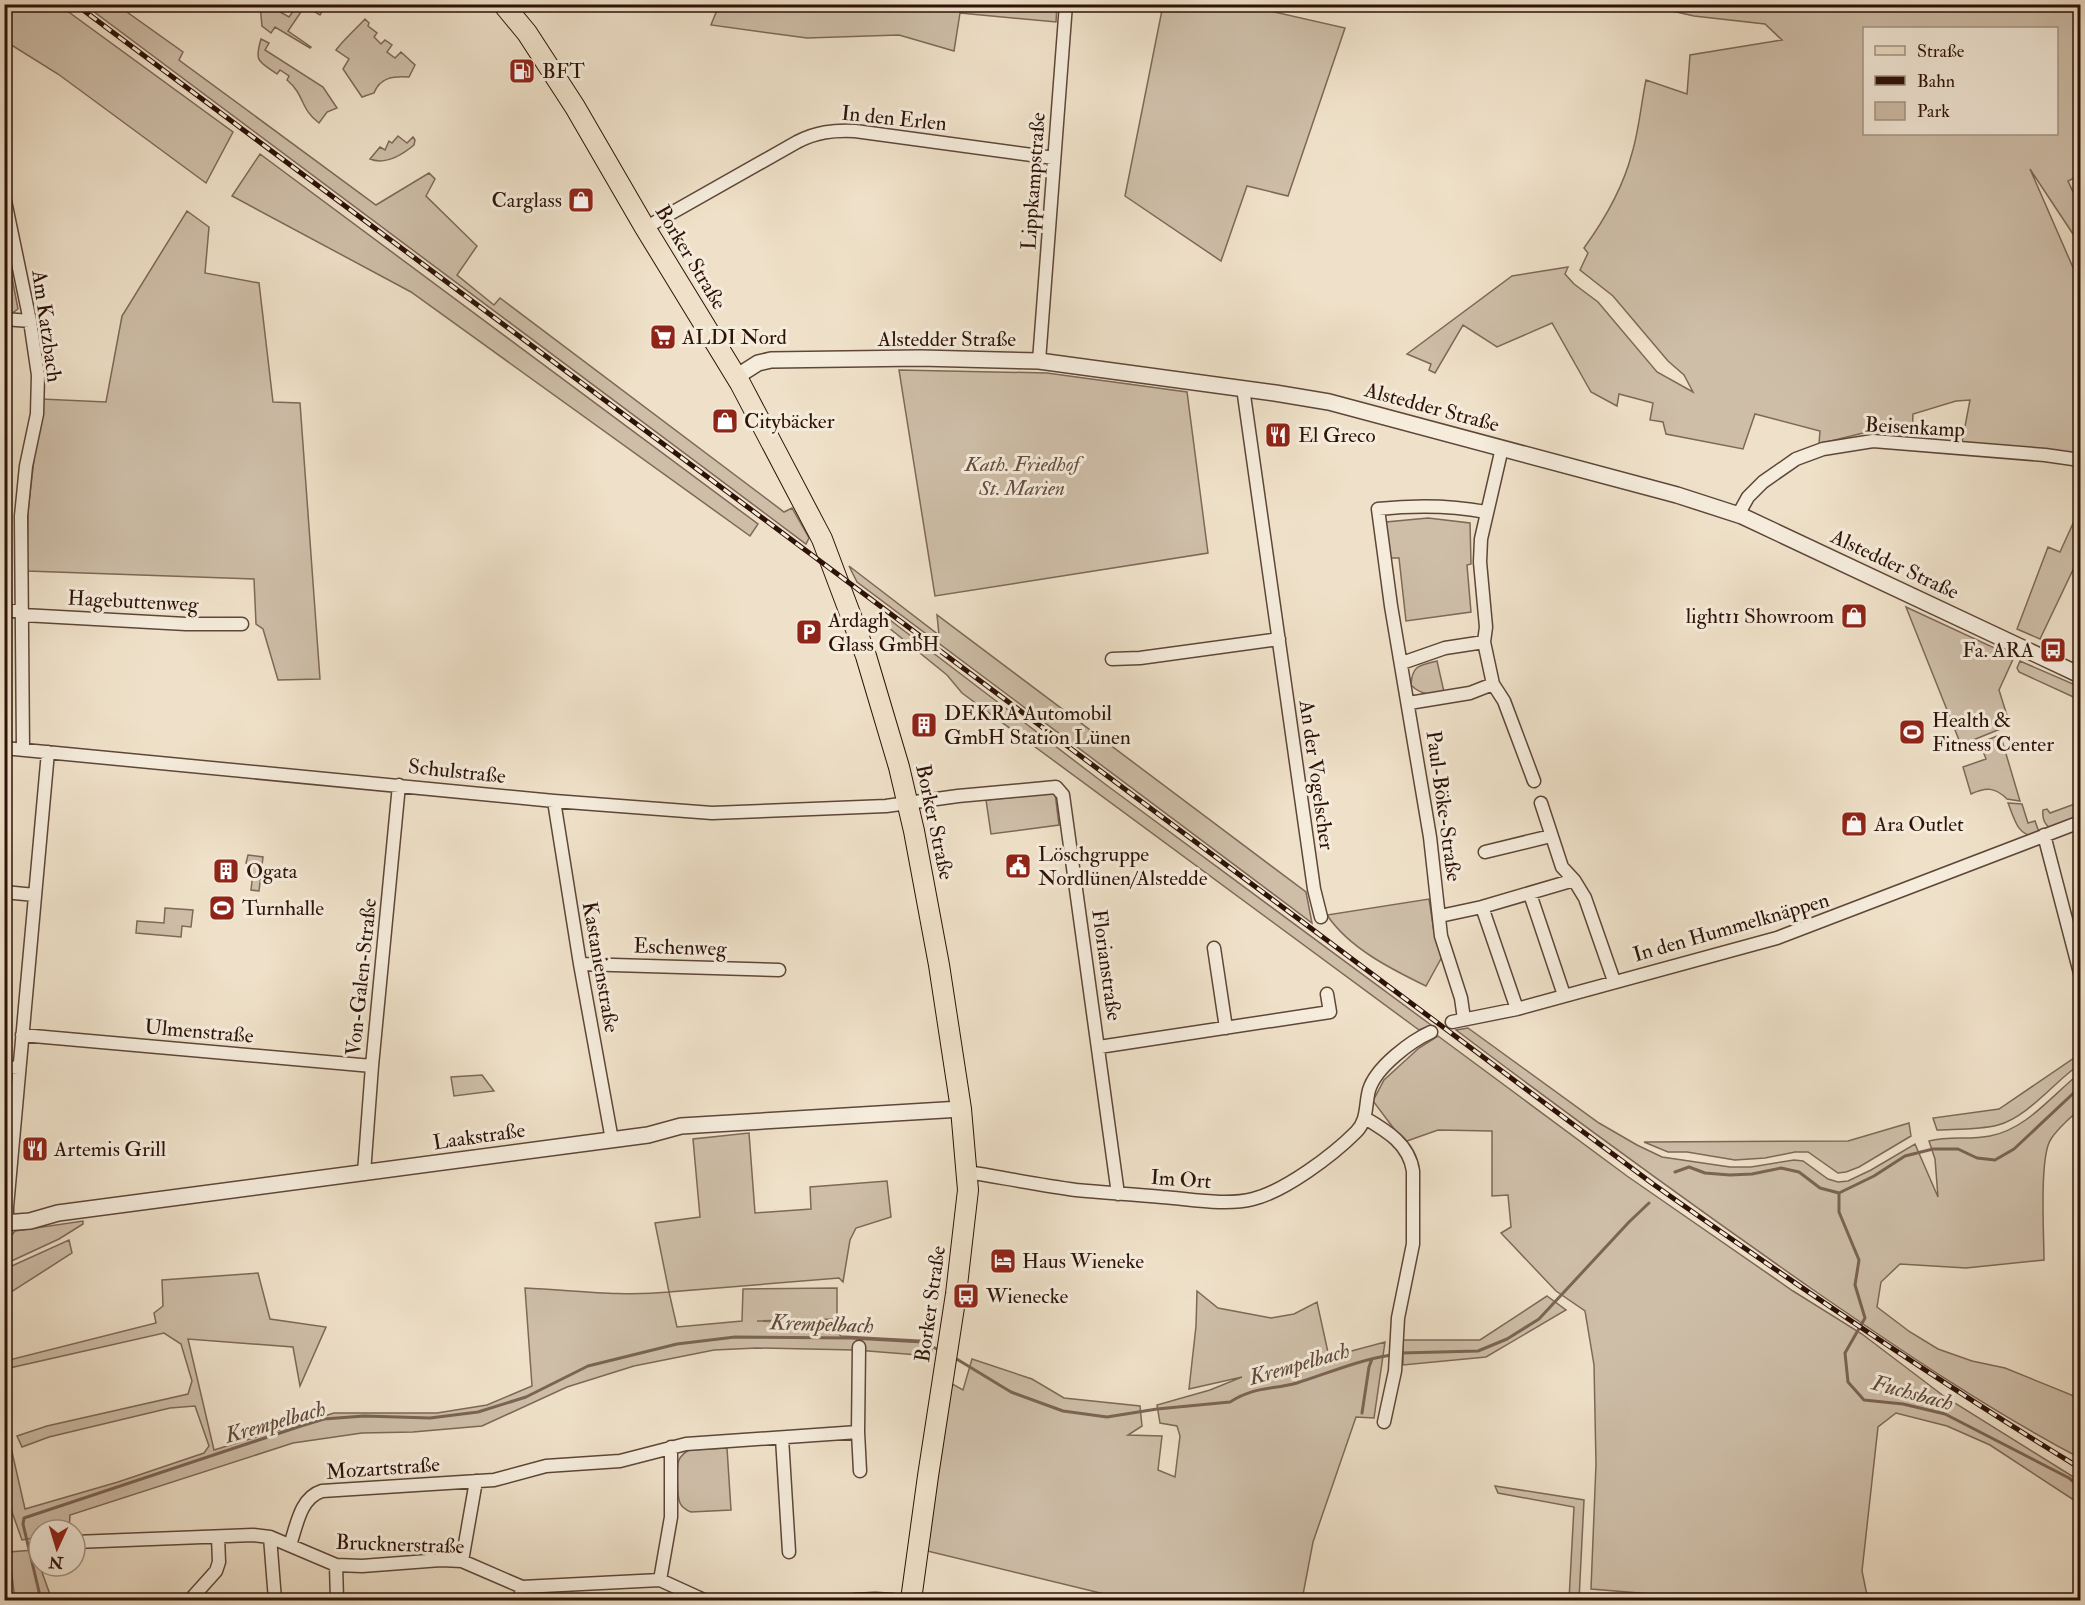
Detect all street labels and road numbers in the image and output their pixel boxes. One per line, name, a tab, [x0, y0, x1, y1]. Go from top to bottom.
street label: In den Erlen	[840, 100, 948, 137]
street label: Lippkampstraße	[1015, 111, 1052, 251]
street label: Borker Straße	[649, 200, 732, 315]
street label: Am Katzbach	[25, 267, 68, 384]
street label: Alstedder Straße	[877, 326, 1016, 353]
street label: Alstedder Straße	[1361, 376, 1502, 438]
street label: Beisenkamp	[1864, 411, 1966, 444]
street label: Alstedder Straße	[1826, 523, 1963, 606]
street label: Hagebuttenweg	[67, 585, 200, 618]
street label: An der Vogelscher	[1292, 697, 1340, 852]
street label: Paul-Böke-Straße	[1420, 729, 1467, 883]
street label: Schulstraße	[407, 753, 507, 790]
street label: Borker Straße	[909, 762, 960, 883]
street label: In den Hummelknäppen	[1630, 886, 1833, 968]
street label: Von-Galen-Straße	[340, 897, 383, 1057]
street label: Kastanienstraße	[576, 900, 625, 1035]
street label: Florianstraße	[1085, 908, 1128, 1023]
street label: Eschenweg	[633, 932, 728, 963]
street label: Ulmenstraße	[143, 1013, 255, 1050]
street label: Laakstraße	[431, 1117, 527, 1156]
street label: Im Ort	[1150, 1164, 1212, 1195]
street label: Borker Straße	[909, 1244, 952, 1364]
street label: Mozartstraße	[325, 1451, 441, 1486]
street label: Brucknerstraße	[335, 1529, 465, 1560]

